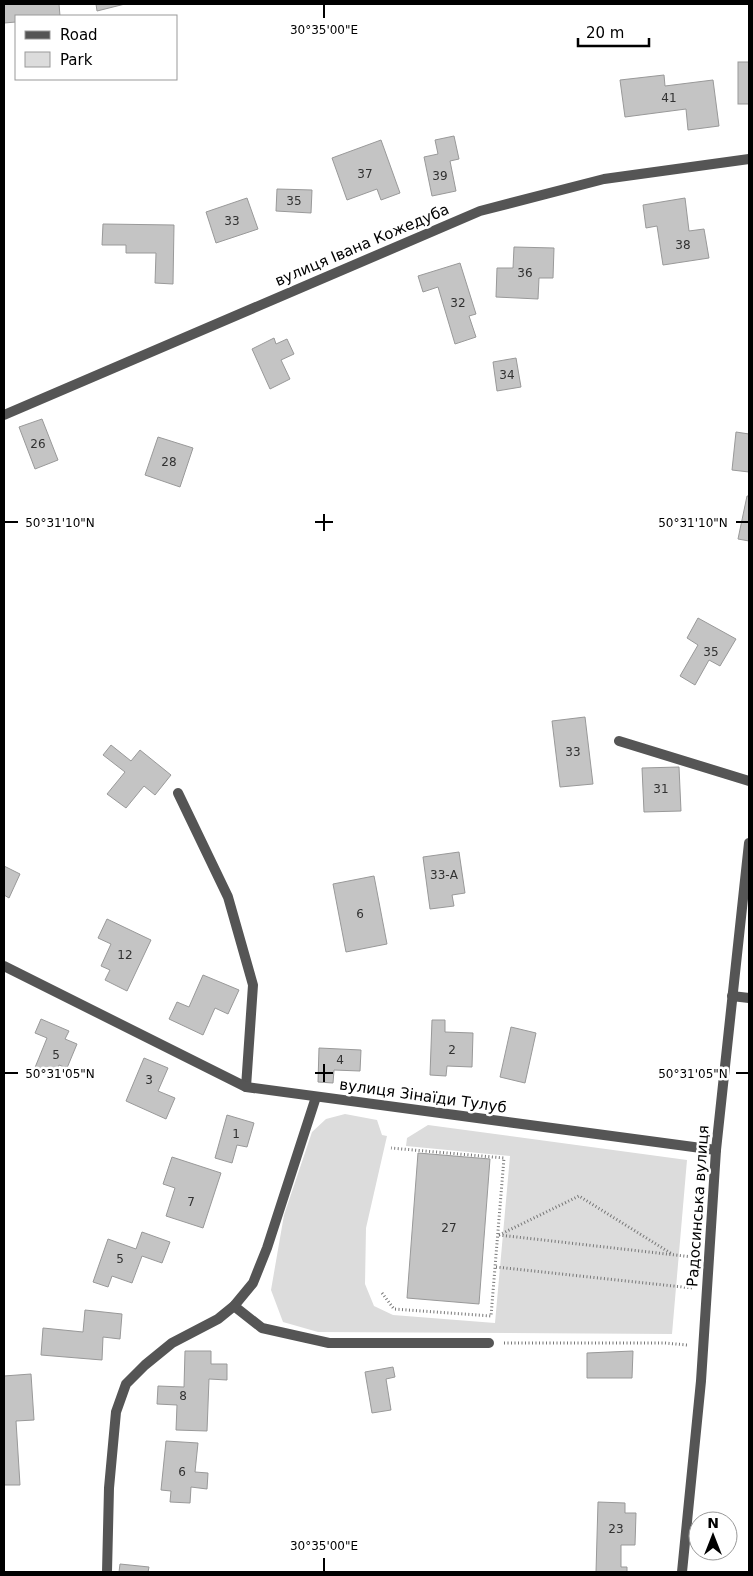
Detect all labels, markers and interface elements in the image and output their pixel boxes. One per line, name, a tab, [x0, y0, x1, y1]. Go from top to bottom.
legend	[15, 15, 178, 80]
scale bar	[578, 15, 649, 47]
text: 30°35'00"E	[290, 23, 358, 37]
text: 20 m	[586, 24, 624, 42]
text: Road	[60, 26, 98, 44]
text: Park	[60, 51, 93, 69]
house number: 41	[661, 91, 677, 105]
house number: 37	[357, 167, 373, 181]
house number: 39	[432, 169, 448, 183]
house number: 35	[286, 194, 302, 208]
street label: вулиця Івана Кожедуба	[272, 200, 452, 290]
house number: 33	[224, 214, 240, 228]
house number: 38	[675, 238, 691, 252]
house number: 36	[517, 266, 533, 280]
house number: 32	[450, 296, 466, 310]
house number: 34	[499, 368, 515, 382]
house number: 26	[30, 437, 46, 451]
house number: 28	[161, 455, 177, 469]
text: 50°31'10"N	[25, 516, 95, 530]
text: 50°31'10"N	[658, 516, 728, 530]
house number: 35	[703, 645, 719, 659]
house number: 33	[565, 745, 581, 759]
house number: 31	[653, 782, 669, 796]
house number: 33-А	[430, 868, 459, 882]
house number: 6	[356, 907, 364, 921]
house number: 12	[117, 948, 133, 962]
house number: 2	[448, 1043, 456, 1057]
house number: 5	[52, 1048, 60, 1062]
house number: 4	[336, 1053, 344, 1067]
text: 50°31'05"N	[25, 1067, 95, 1081]
text: 50°31'05"N	[658, 1067, 728, 1081]
house number: 3	[145, 1073, 153, 1087]
street label: вулиця Зінаїди Тулуб	[338, 1075, 508, 1117]
street label: Радосинська вулиця	[683, 1125, 713, 1287]
house number: 1	[232, 1127, 240, 1141]
house number: 7	[187, 1195, 195, 1209]
house number: 27	[441, 1221, 457, 1235]
house number: 5	[116, 1252, 124, 1266]
house number: 8	[179, 1389, 187, 1403]
house number: 6	[178, 1465, 186, 1479]
north arrow	[688, 1511, 738, 1561]
text: N	[707, 1515, 719, 1531]
house number: 23	[608, 1522, 624, 1536]
text: 30°35'00"E	[290, 1539, 358, 1553]

